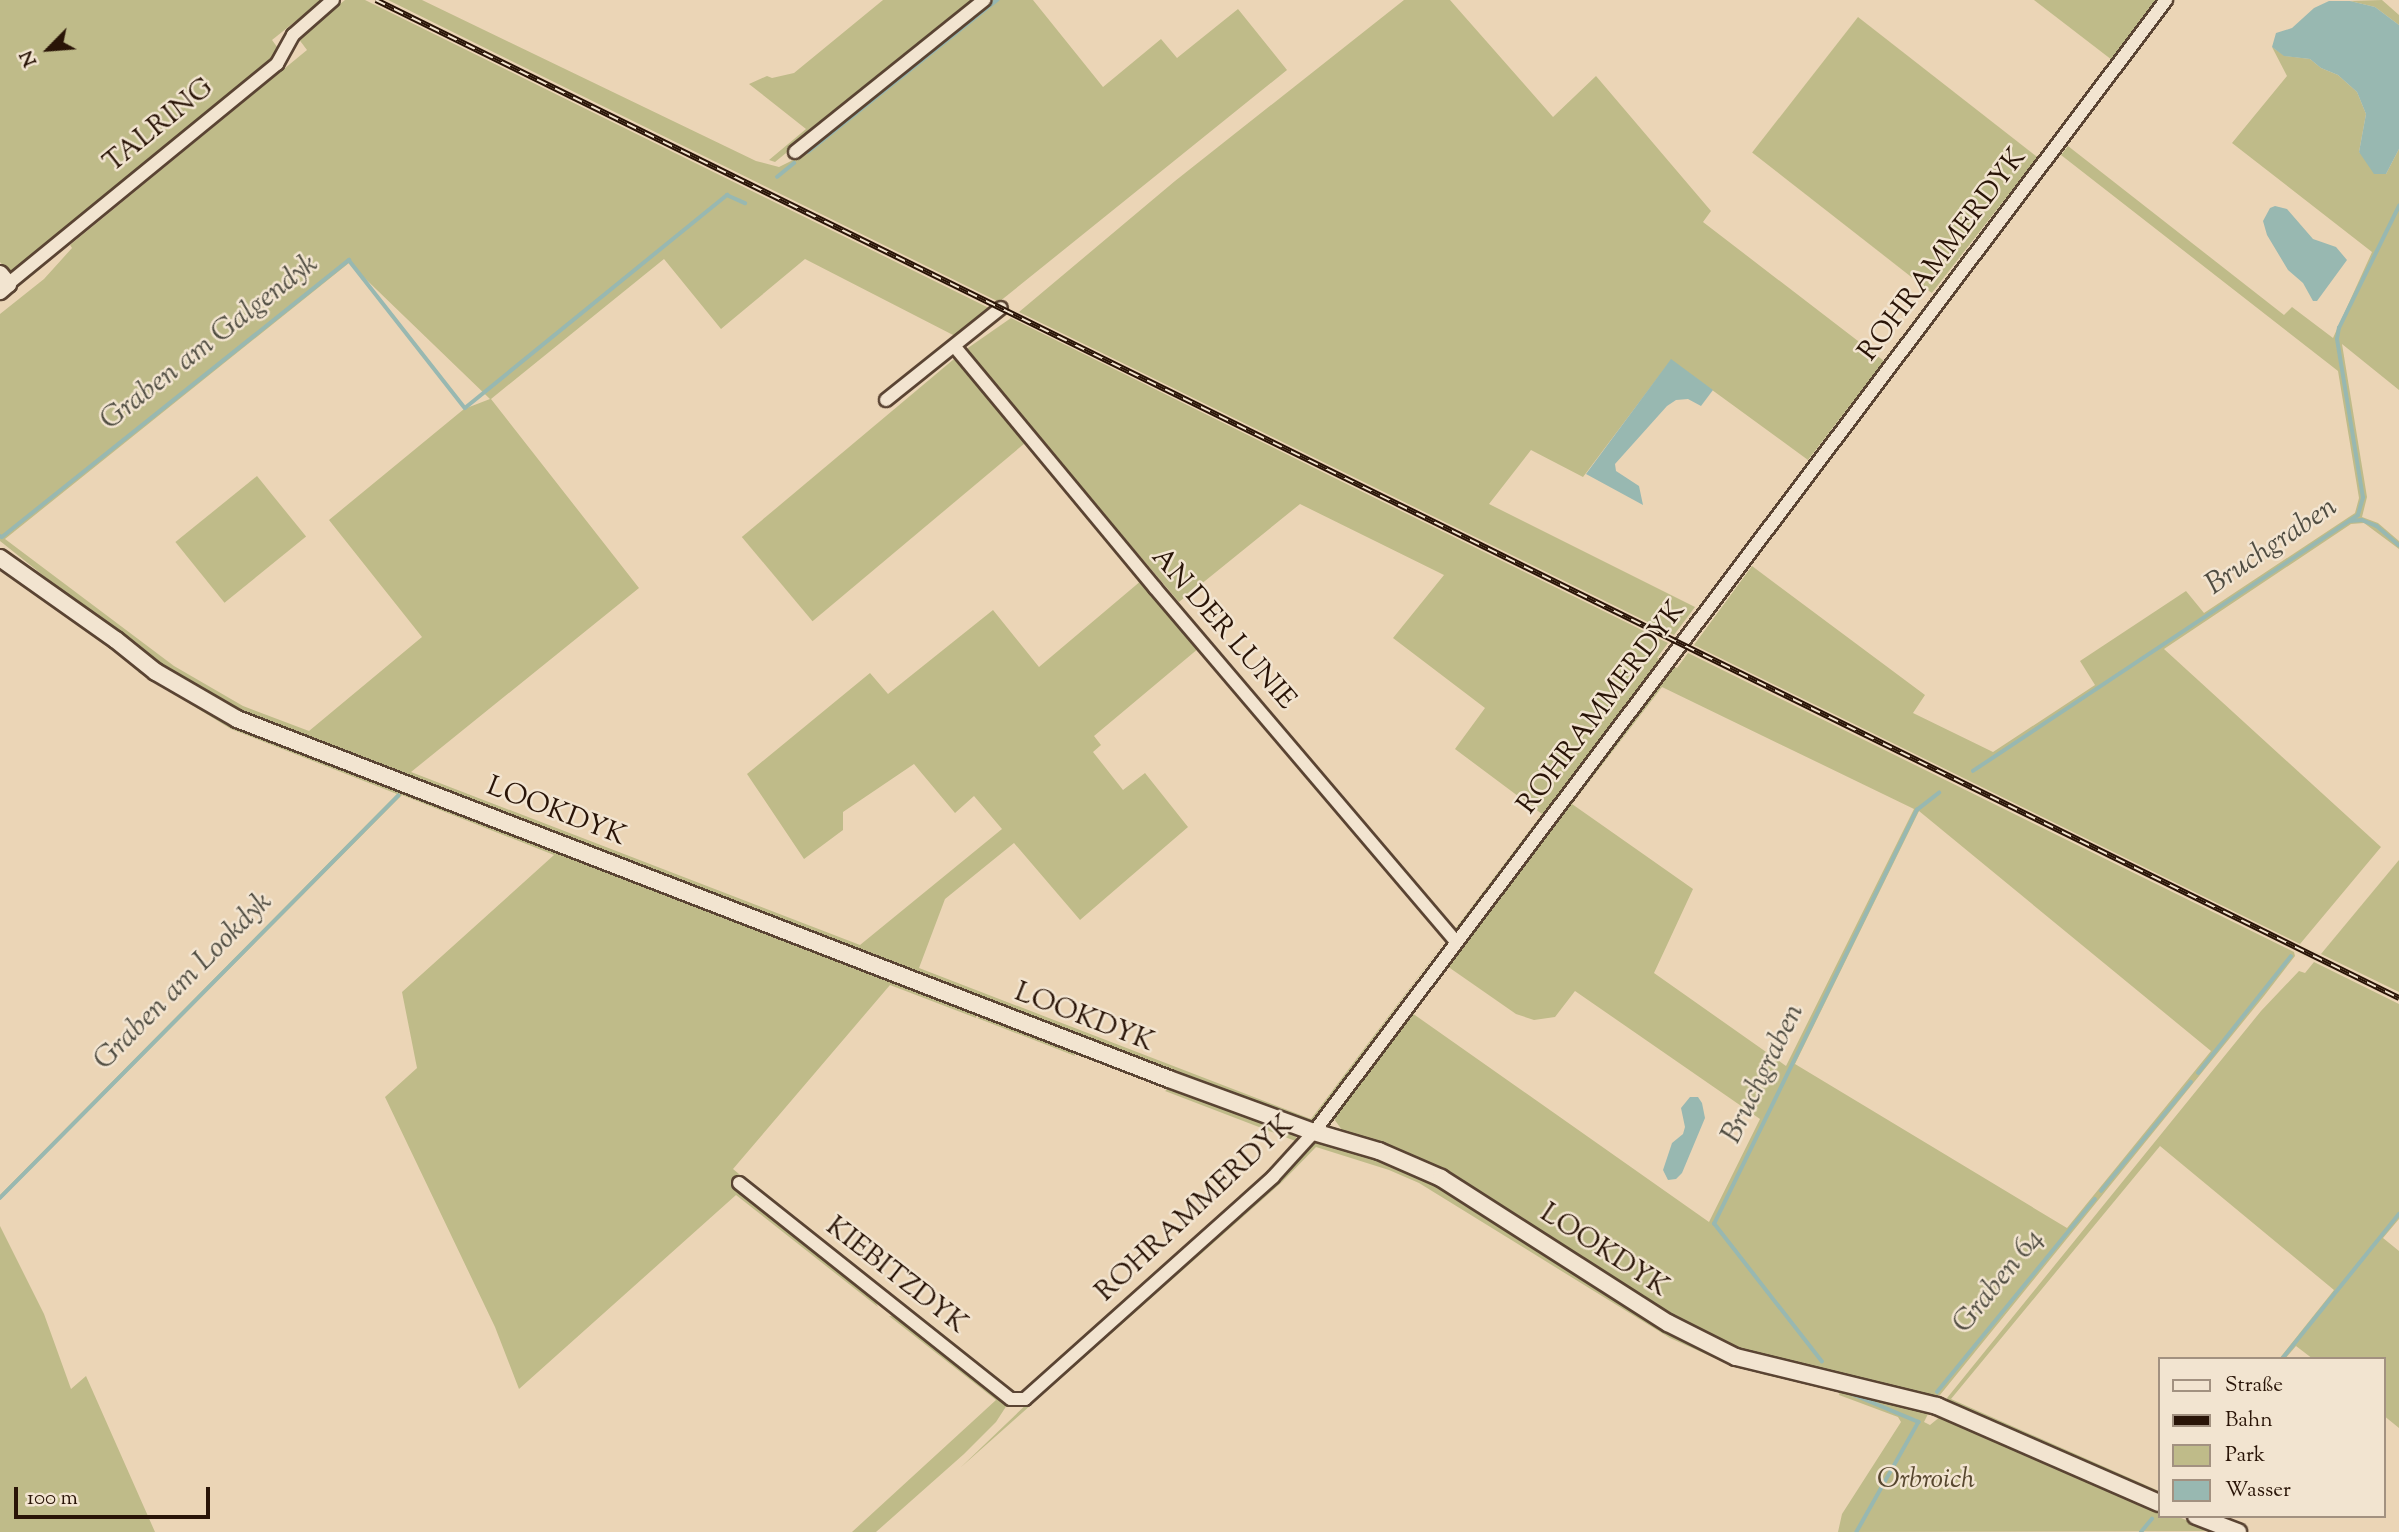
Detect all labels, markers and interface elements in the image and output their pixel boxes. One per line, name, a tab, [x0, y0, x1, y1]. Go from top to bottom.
north arrow	[14, 14, 84, 84]
text: N	[14, 46, 45, 71]
street label: TALRING	[97, 72, 221, 180]
street label: ROHRAMMERDYK	[1852, 142, 2034, 368]
water label: Graben am Galgendyk	[94, 247, 326, 439]
water label: Bruchgraben	[2199, 490, 2345, 604]
street label: AN DER LUNIE	[1144, 541, 1302, 717]
street label: ROHRAMMERDYK	[1511, 595, 1693, 821]
street label: LOOKDYK	[482, 770, 630, 854]
water label: Graben am Lookdyk	[87, 885, 281, 1079]
street label: LOOKDYK	[1010, 976, 1158, 1060]
water label: Bruchgraben	[1715, 998, 1813, 1150]
street label: ROHRAMMERDYK	[1089, 1109, 1301, 1309]
street label: LOOKDYK	[1533, 1197, 1675, 1305]
street label: KIEBITZDYK	[819, 1210, 973, 1342]
water label: Graben 64	[1946, 1223, 2052, 1341]
legend	[2158, 1357, 2385, 1518]
text: Straße	[2225, 1371, 2283, 1401]
text: Bahn	[2225, 1406, 2273, 1436]
text: Park	[2225, 1441, 2265, 1471]
park label: Orbroich	[1877, 1463, 1975, 1497]
scale bar	[18, 1472, 214, 1516]
text: Wasser	[2225, 1476, 2291, 1506]
text: 100 m	[27, 1484, 78, 1514]

